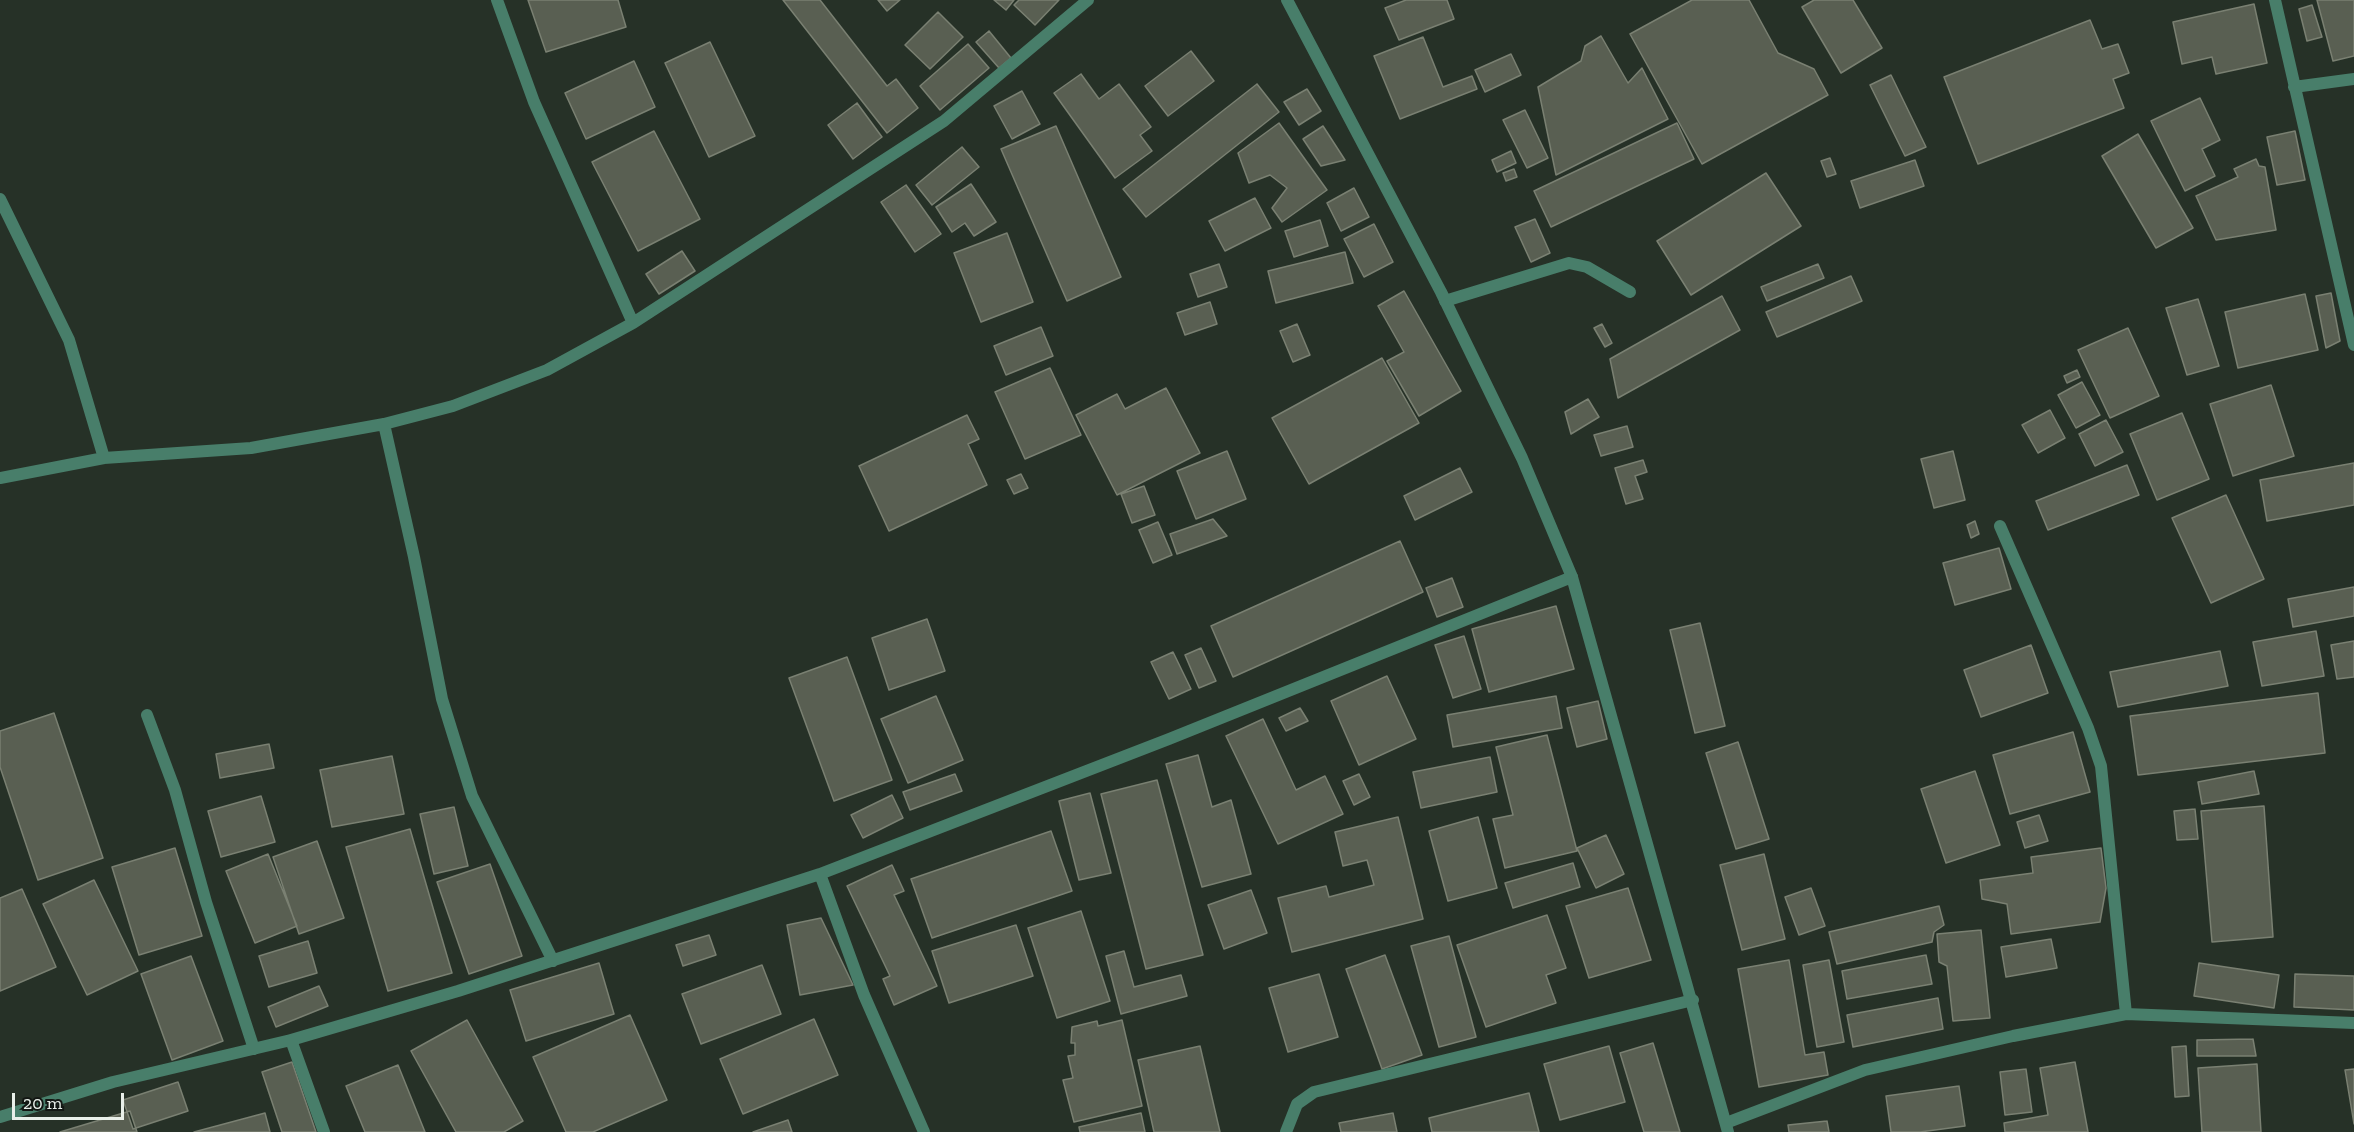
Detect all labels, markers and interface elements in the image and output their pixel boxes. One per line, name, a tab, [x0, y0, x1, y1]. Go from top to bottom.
scale bar	[15, 1081, 128, 1119]
text: 20 m	[23, 1092, 62, 1114]

